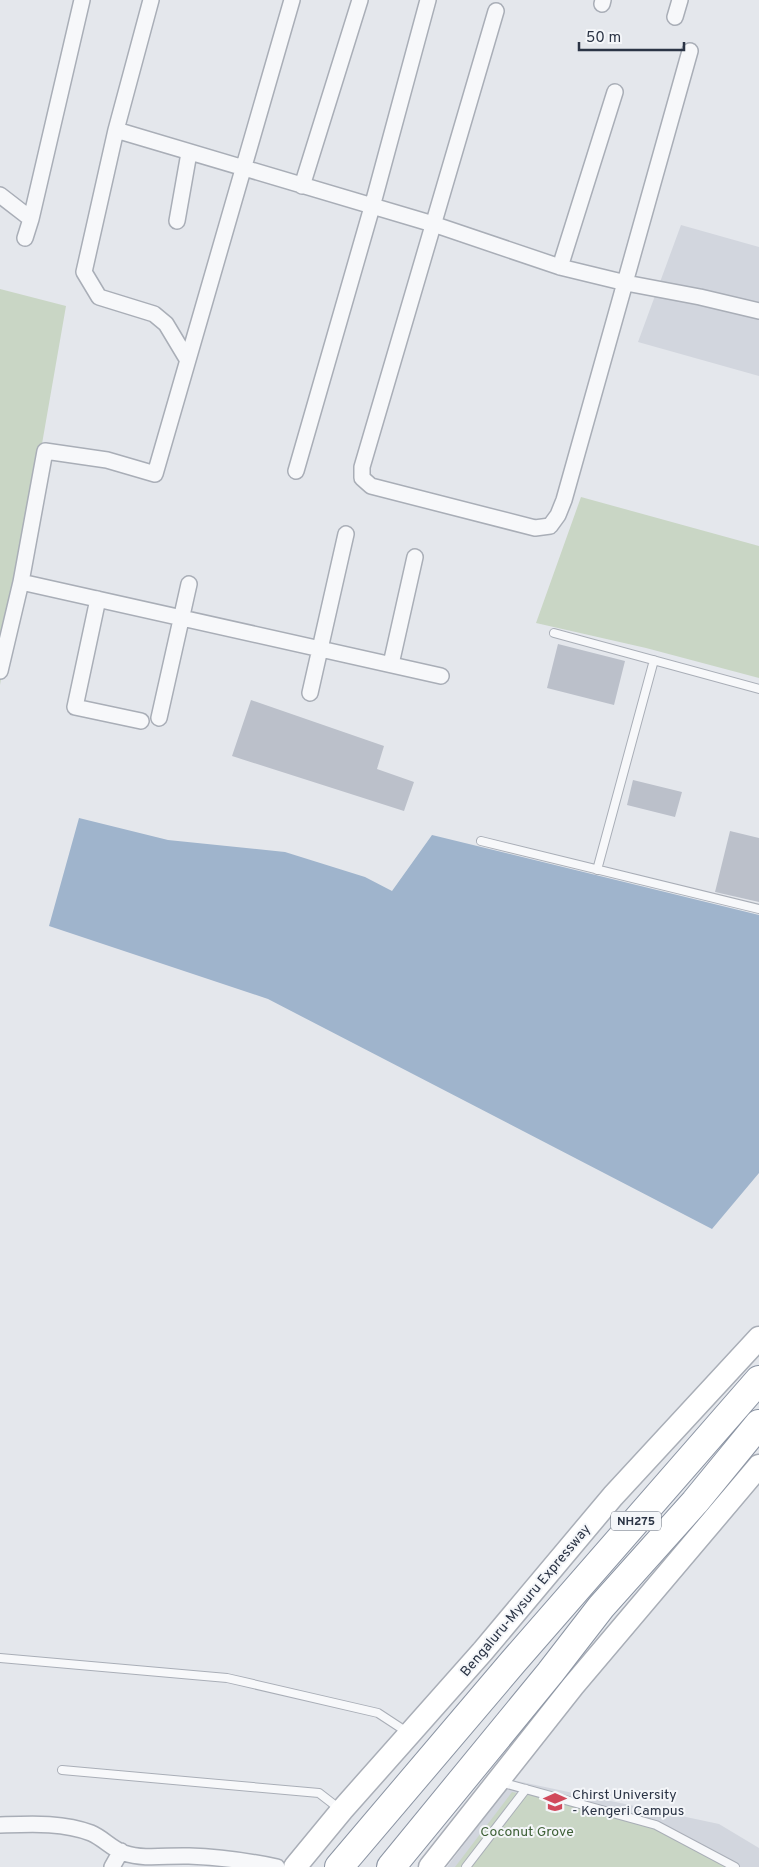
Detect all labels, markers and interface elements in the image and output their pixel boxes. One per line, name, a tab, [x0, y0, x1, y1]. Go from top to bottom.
scale bar	[579, 20, 684, 52]
text: 50 m	[586, 29, 621, 48]
road number: NH275	[611, 1512, 661, 1530]
street label: Bengaluru-Mysuru Expressway	[457, 1521, 595, 1681]
place label: Chirst University - Kengeri Campus	[572, 1787, 684, 1820]
school or university icon: Chirst University - Kengeri Campus	[542, 1789, 568, 1815]
park label: Coconut Grove	[480, 1824, 574, 1841]

